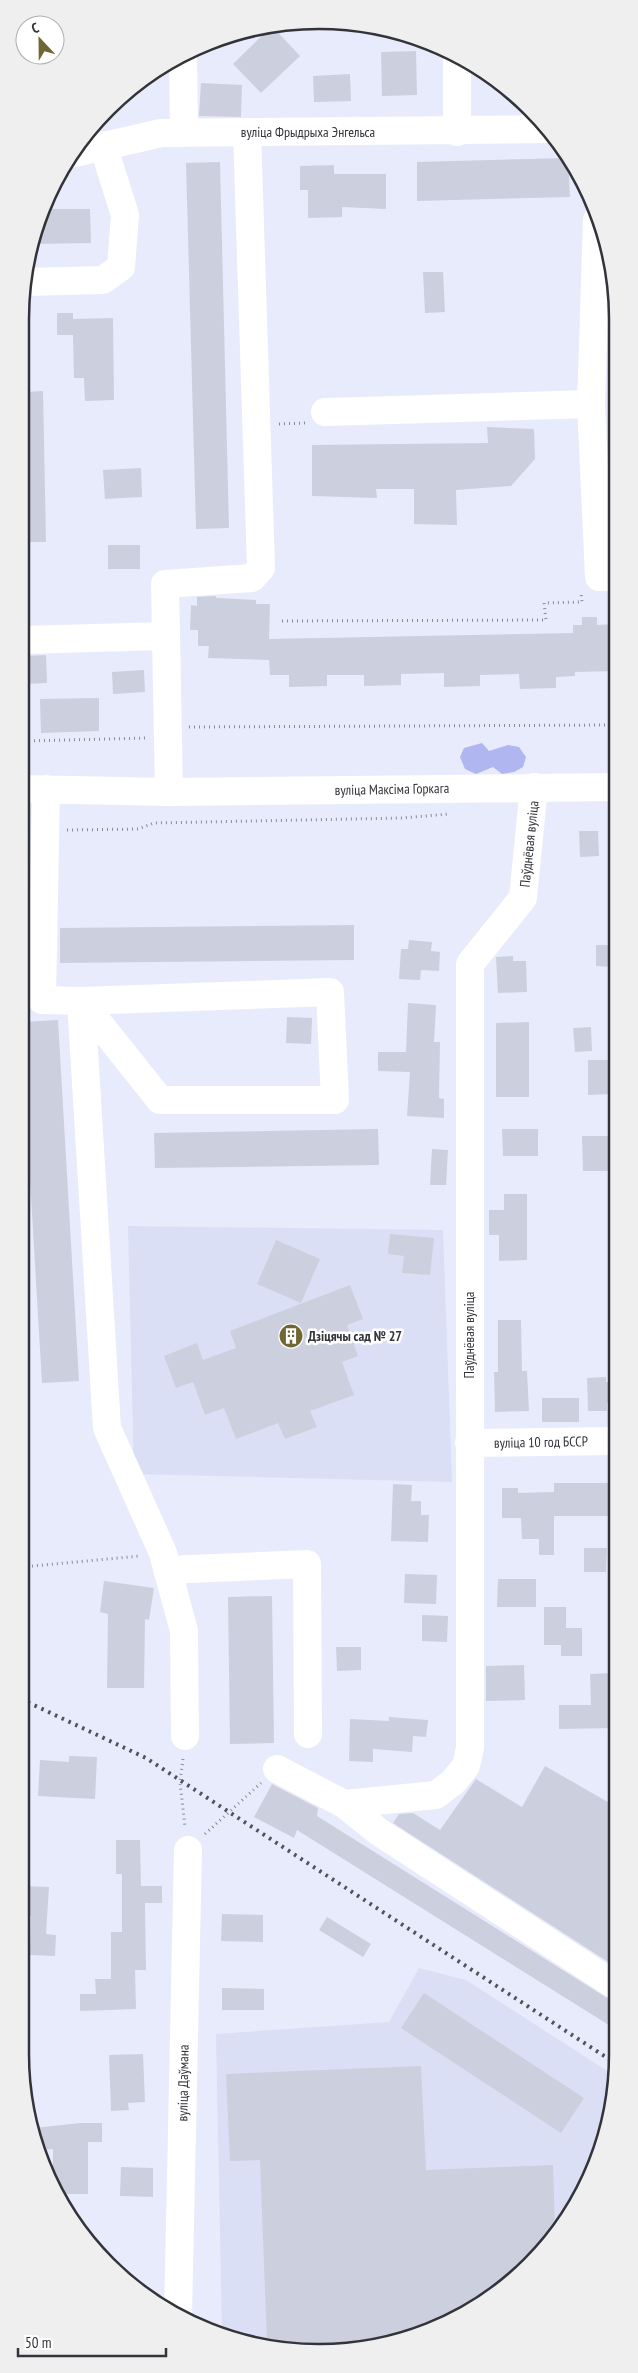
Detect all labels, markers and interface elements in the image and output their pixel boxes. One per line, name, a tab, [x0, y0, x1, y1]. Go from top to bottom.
north arrow	[15, 15, 65, 65]
text: С	[29, 18, 42, 37]
street label: вуліца Фрыдрыха Энгельса	[241, 123, 375, 141]
street label: вуліца Максіма Горкага	[335, 779, 449, 799]
street label: Паўднёвая вуліца	[516, 800, 542, 888]
street label: Паўднёвая вуліца	[460, 1292, 478, 1378]
building icon: Дзіцячы сад № 27	[278, 1323, 304, 1349]
place label: Дзіцячы сад № 27	[308, 1327, 402, 1345]
street label: вуліца 10 год БССР	[494, 1432, 588, 1452]
street label: вуліца Даўмана	[173, 2044, 193, 2122]
scale bar	[18, 2326, 165, 2358]
text: 50 m	[25, 2333, 51, 2352]

